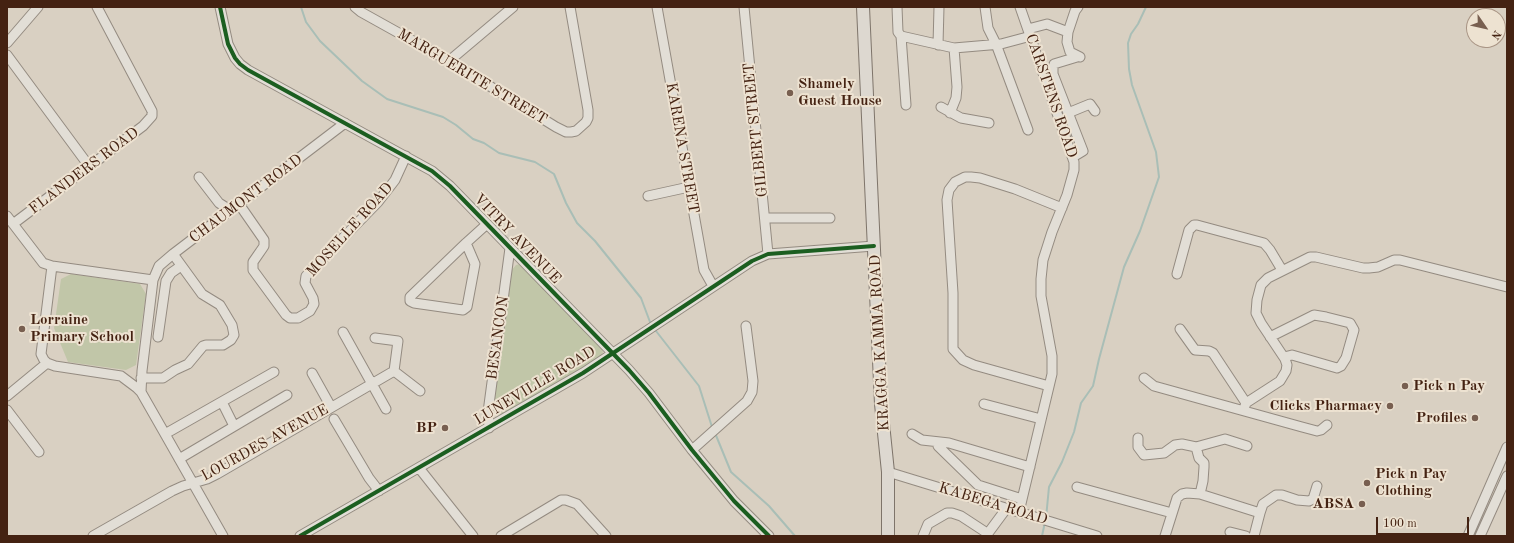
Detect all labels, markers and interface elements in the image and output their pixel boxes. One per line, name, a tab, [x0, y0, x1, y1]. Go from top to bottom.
north arrow	[1466, 8, 1506, 48]
street label: MARGUERITE STREET	[394, 25, 550, 129]
text: N	[1489, 28, 1502, 41]
street label: CARSTENS ROAD	[1021, 31, 1081, 161]
street label: GILBERT STREET	[740, 62, 772, 198]
place label: Shamely Guest House	[798, 75, 882, 110]
street label: KARENA STREET	[662, 81, 702, 215]
marker: Shamely Guest House	[785, 88, 795, 98]
street label: FLANDERS ROAD	[25, 124, 143, 218]
street label: CHAUMONT ROAD	[186, 151, 306, 247]
street label: MOSELLE ROAD	[303, 179, 397, 281]
street label: VITRY AVENUE	[470, 190, 564, 288]
street label: KRAGGA KAMMA ROAD	[866, 254, 894, 432]
street label: BESANCON	[483, 295, 513, 381]
place label: Lorraine Primary School	[30, 311, 134, 346]
marker: Lorraine Primary School	[17, 324, 27, 334]
street label: LUNEVILLE ROAD	[471, 343, 599, 429]
place label: Pick n Pay	[1413, 377, 1485, 395]
marker: Pick n Pay	[1400, 381, 1410, 391]
place label: Clicks Pharmacy	[1269, 397, 1382, 415]
street label: LOURDES AVENUE	[198, 401, 332, 485]
marker: Clicks Pharmacy	[1385, 401, 1395, 411]
place label: Profiles	[1416, 409, 1467, 427]
marker: Profiles	[1470, 413, 1480, 423]
place label: BP	[416, 419, 437, 437]
marker: BP	[440, 423, 450, 433]
place label: Pick n Pay Clothing	[1375, 465, 1447, 500]
marker: Pick n Pay Clothing	[1362, 478, 1372, 488]
street label: KABEGA ROAD	[936, 479, 1050, 529]
place label: ABSA	[1312, 495, 1354, 513]
marker: ABSA	[1357, 499, 1367, 509]
scale bar	[1378, 509, 1471, 535]
text: 100 m	[1383, 518, 1417, 530]

